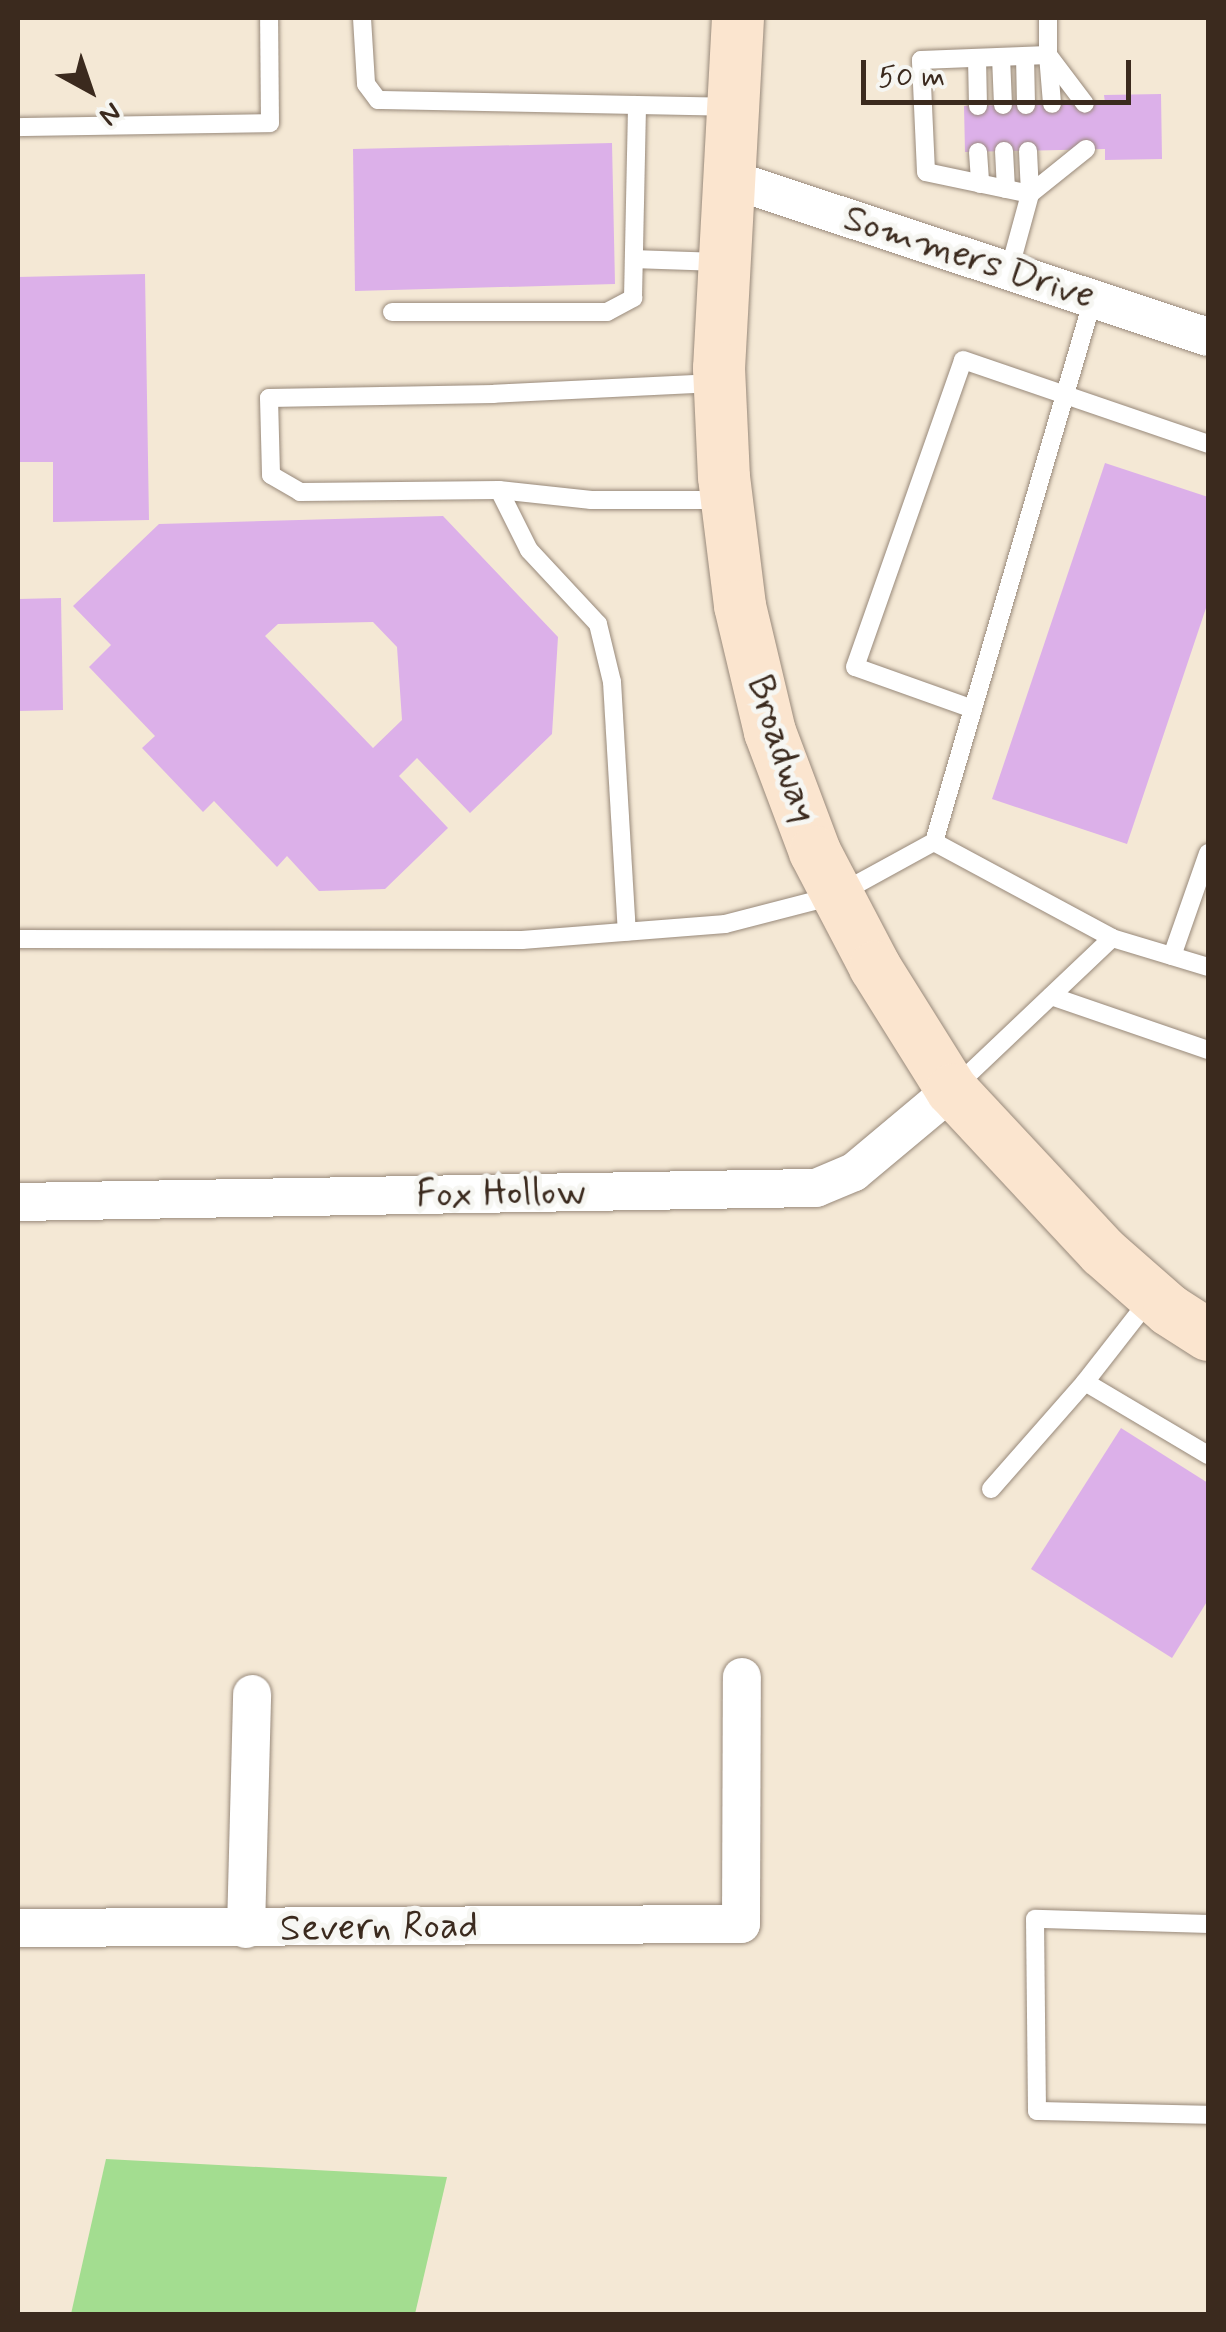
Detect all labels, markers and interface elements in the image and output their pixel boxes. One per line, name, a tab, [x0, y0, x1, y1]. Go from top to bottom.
north arrow	[40, 40, 140, 140]
scale bar	[866, 40, 1136, 102]
text: 50 m	[878, 58, 945, 97]
text: N	[91, 93, 129, 134]
street label: Sommers Drive	[839, 196, 1099, 320]
street label: Broadway	[736, 670, 826, 828]
street label: Fox Hollow	[418, 1170, 584, 1218]
street label: Severn Road	[280, 1903, 478, 1953]

